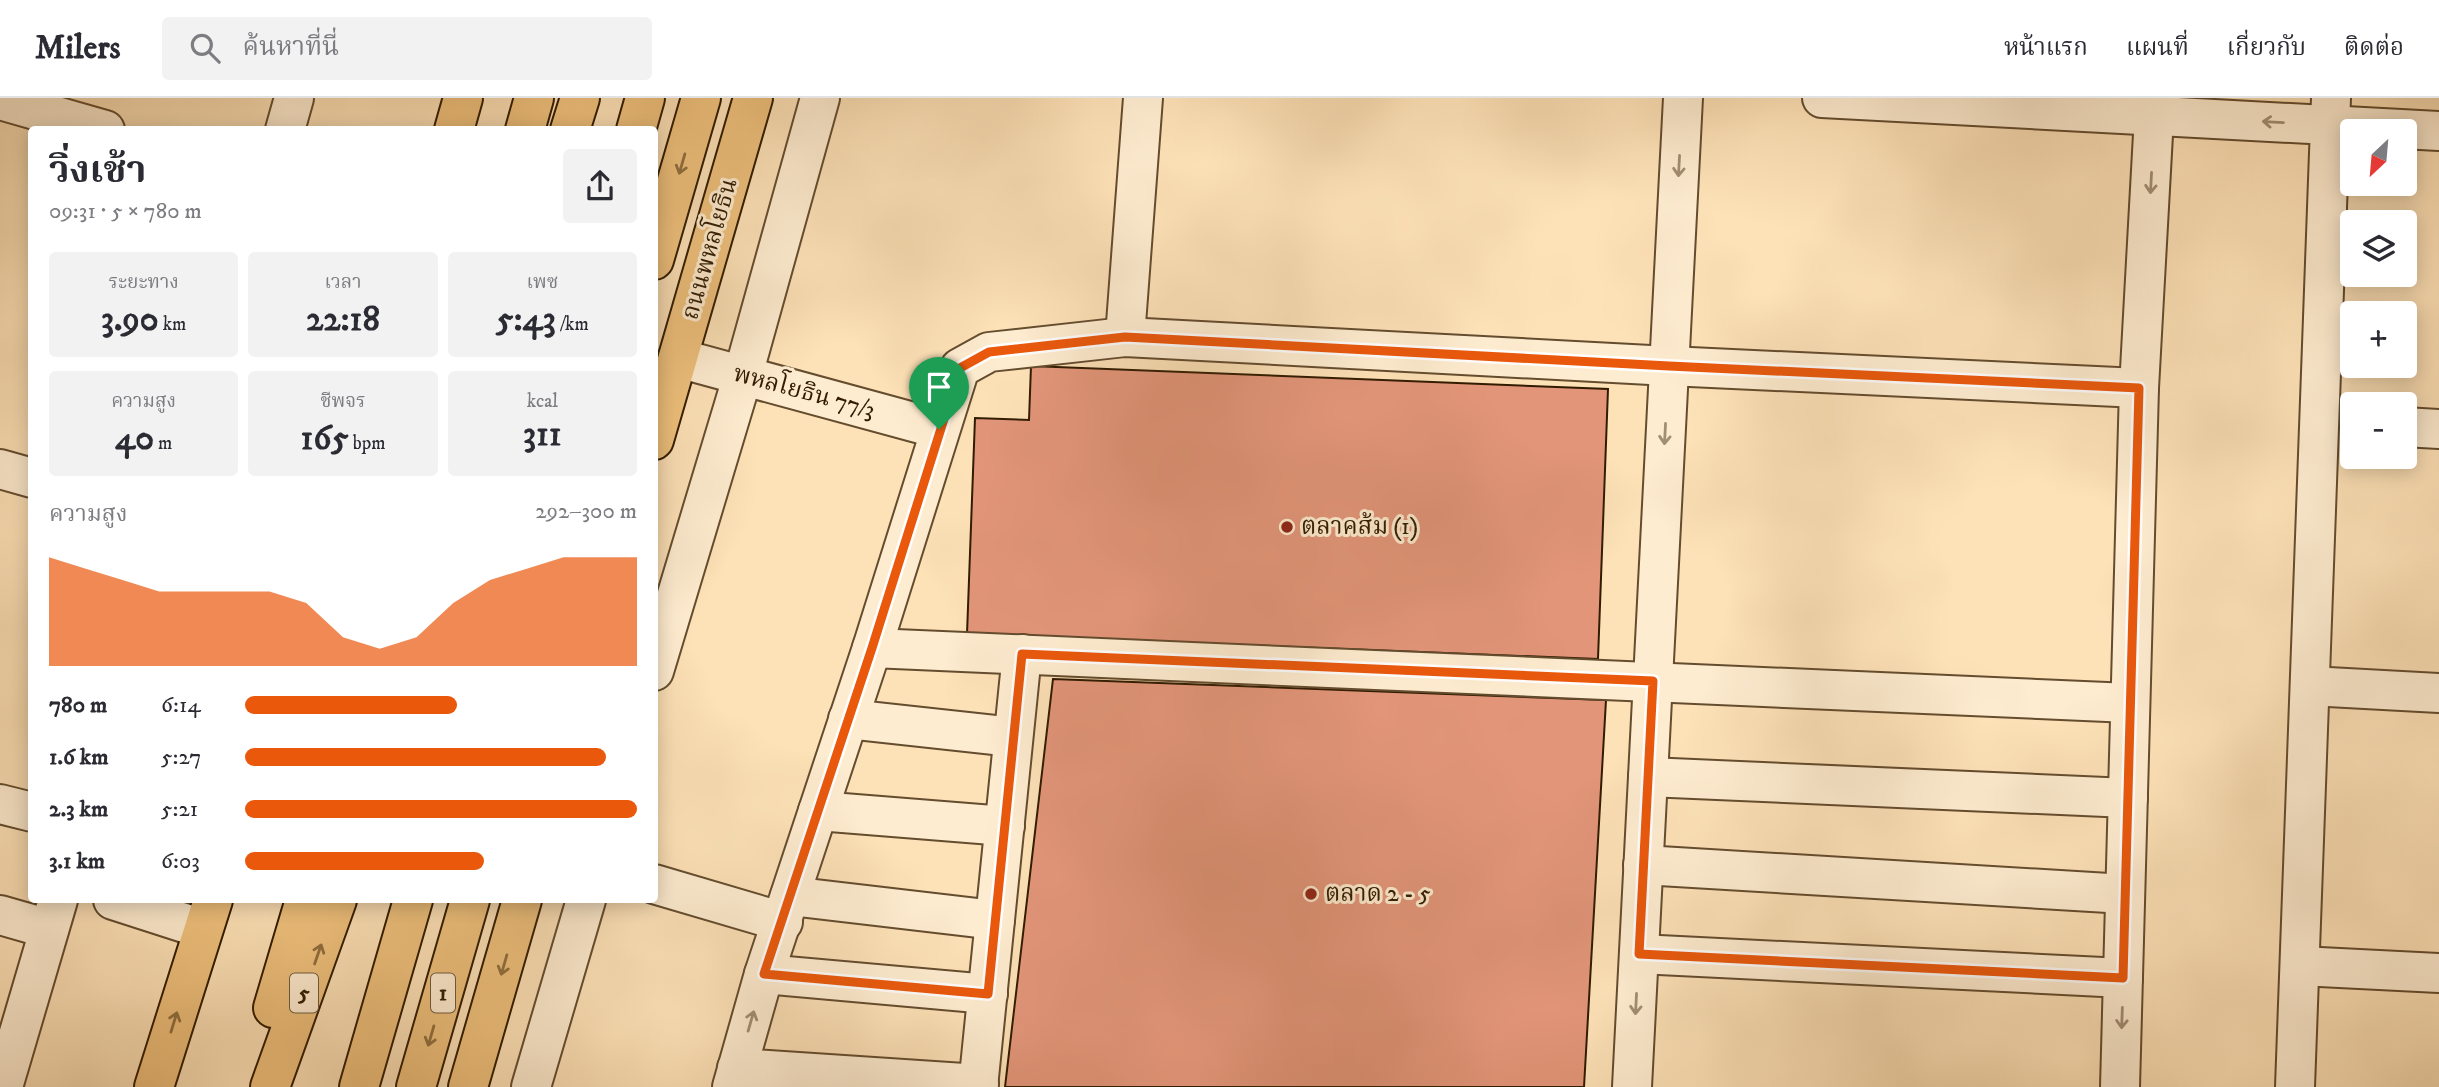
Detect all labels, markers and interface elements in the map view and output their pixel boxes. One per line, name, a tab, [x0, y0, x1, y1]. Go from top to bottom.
search box	[162, 17, 652, 80]
text: Milers	[35, 28, 120, 69]
icon: search	[186, 29, 224, 67]
text: ค้นหาที่นี่	[242, 31, 339, 64]
text: หน้าแรก	[2004, 33, 2088, 63]
text: แผนที่	[2126, 33, 2189, 63]
text: เกี่ยวกับ	[2227, 33, 2306, 63]
text: ติดต่อ	[2344, 33, 2404, 63]
one-way arrow	[2262, 115, 2285, 128]
north arrow	[2340, 119, 2417, 196]
map controls	[2340, 119, 2417, 469]
text: วิ่งเช้า	[49, 147, 146, 195]
button: share	[563, 149, 637, 223]
one-way arrow	[675, 152, 688, 174]
one-way arrow	[1672, 154, 1685, 177]
one-way arrow	[2144, 171, 2157, 194]
street label: ถนนพหลโยธิน	[672, 174, 745, 323]
text: 09:31 · 5 × 780 m	[49, 197, 202, 226]
button: layers	[2340, 210, 2417, 287]
text: ระยะทาง	[109, 271, 179, 294]
text: เวลา	[324, 271, 362, 294]
text: เพซ	[526, 271, 558, 294]
text: 3.90	[101, 298, 159, 342]
text: 22:18	[306, 298, 380, 342]
text: 5:43	[496, 298, 556, 342]
button: +	[2340, 301, 2417, 378]
text: km	[159, 313, 186, 336]
text: /km	[556, 313, 589, 336]
street label: พหลโยธิน 77/3	[730, 355, 879, 425]
pin	[909, 357, 969, 429]
icon: arrive	[920, 368, 958, 406]
text: ความสูง	[111, 390, 176, 413]
text: ชีพจร	[320, 390, 366, 413]
text: kcal	[527, 390, 558, 413]
button: −	[2340, 392, 2417, 469]
text: 311	[523, 413, 562, 457]
text: 40	[115, 417, 154, 461]
text: 165	[300, 417, 349, 461]
one-way arrow	[1659, 422, 1672, 445]
text: m	[154, 432, 172, 455]
text: bpm	[349, 432, 386, 455]
text: 292–300 m	[535, 497, 637, 526]
text: ความสูง	[49, 500, 127, 529]
place label: ตลาคส้ม (1)	[1301, 512, 1418, 542]
marker: ตลาคส้ม (1)	[1279, 519, 1295, 535]
text: 780 m	[49, 691, 107, 720]
text: 6:14	[161, 691, 201, 720]
text: 1.6 km	[49, 743, 108, 772]
text: 5:27	[161, 743, 201, 772]
text: 2.3 km	[49, 795, 108, 824]
text: 5:21	[161, 795, 198, 824]
text: 3.1 km	[49, 847, 105, 876]
text: 6:03	[161, 847, 200, 876]
place label: ตลาด 2 - 5	[1325, 879, 1431, 909]
marker: ตลาด 2 - 5	[1303, 886, 1319, 902]
one-way arrow	[313, 943, 325, 965]
one-way arrow	[496, 954, 509, 976]
road number: 5	[290, 974, 318, 1012]
road number: 1	[431, 974, 455, 1012]
one-way arrow	[1630, 992, 1643, 1015]
one-way arrow	[2115, 1006, 2128, 1029]
one-way arrow	[745, 1010, 758, 1032]
one-way arrow	[168, 1011, 181, 1033]
one-way arrow	[424, 1024, 437, 1046]

